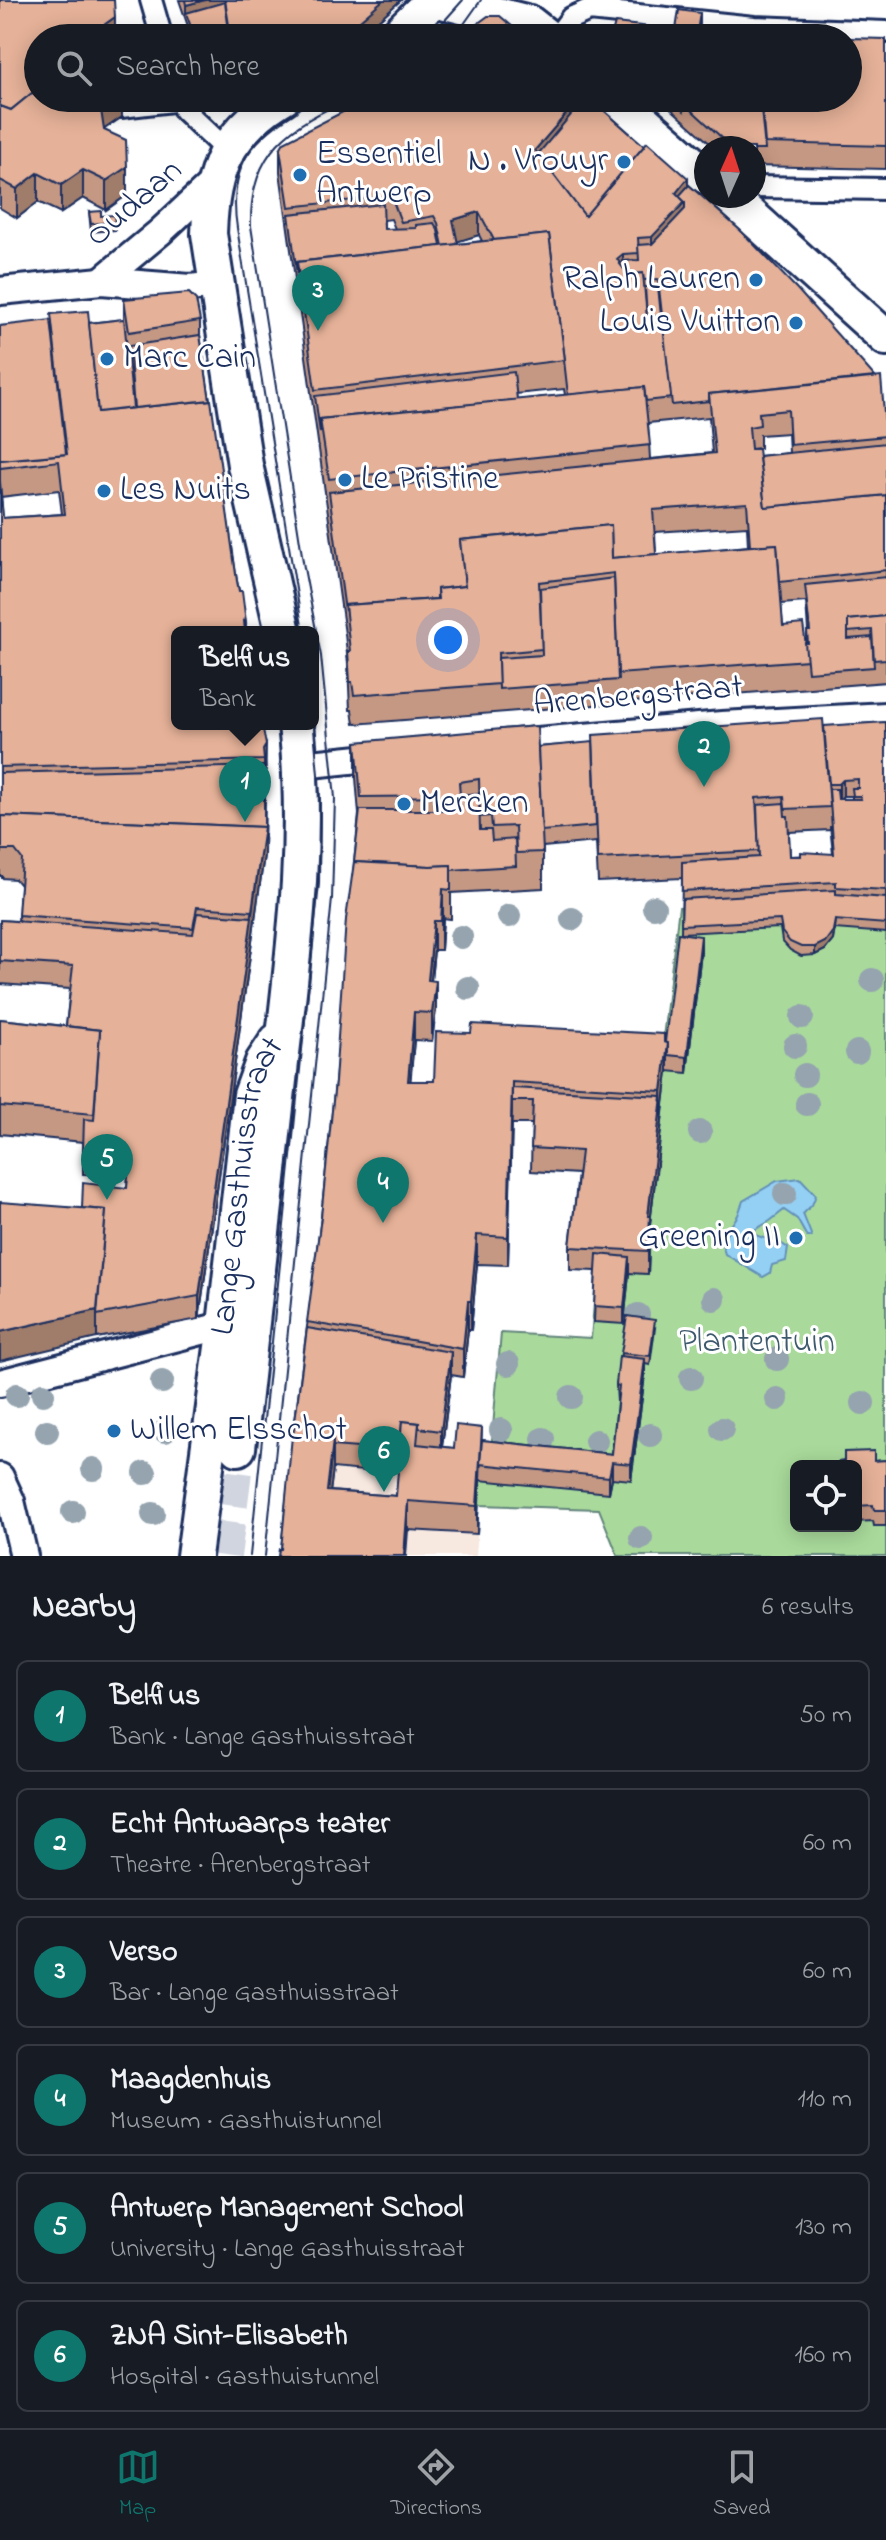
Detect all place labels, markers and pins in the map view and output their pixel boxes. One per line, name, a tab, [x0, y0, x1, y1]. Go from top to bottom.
place label: Essentiel Antwerp	[316, 130, 442, 219]
place label: N . Vrouyr	[468, 137, 608, 187]
marker: N . Vrouyr	[615, 153, 633, 171]
marker: Essentiel Antwerp	[291, 166, 309, 184]
place label: Ralph Lauren	[562, 255, 740, 305]
pin: 3	[292, 265, 344, 331]
marker: Ralph Lauren	[747, 271, 765, 289]
place label: Louis Vuitton	[600, 298, 780, 348]
marker: Louis Vuitton	[787, 314, 805, 332]
place label: Marc Cain	[123, 334, 256, 384]
marker: Marc Cain	[98, 350, 116, 368]
place label: Le Pristine	[361, 455, 499, 505]
place label: Les Nuits	[120, 466, 251, 516]
marker: Le Pristine	[336, 471, 354, 489]
marker: Les Nuits	[95, 482, 113, 500]
pin: 2	[678, 721, 730, 787]
pin: 1	[219, 756, 271, 822]
place label: Mercken	[420, 779, 528, 829]
marker: Mercken	[395, 795, 413, 813]
pin: 5	[81, 1134, 133, 1200]
pin: 4	[357, 1157, 409, 1223]
place label: Greening II	[638, 1213, 780, 1263]
marker: Greening II	[787, 1229, 805, 1247]
place label: Willem Elsschot	[130, 1406, 347, 1456]
marker: Willem Elsschot	[105, 1422, 123, 1440]
pin: 6	[358, 1426, 410, 1492]

